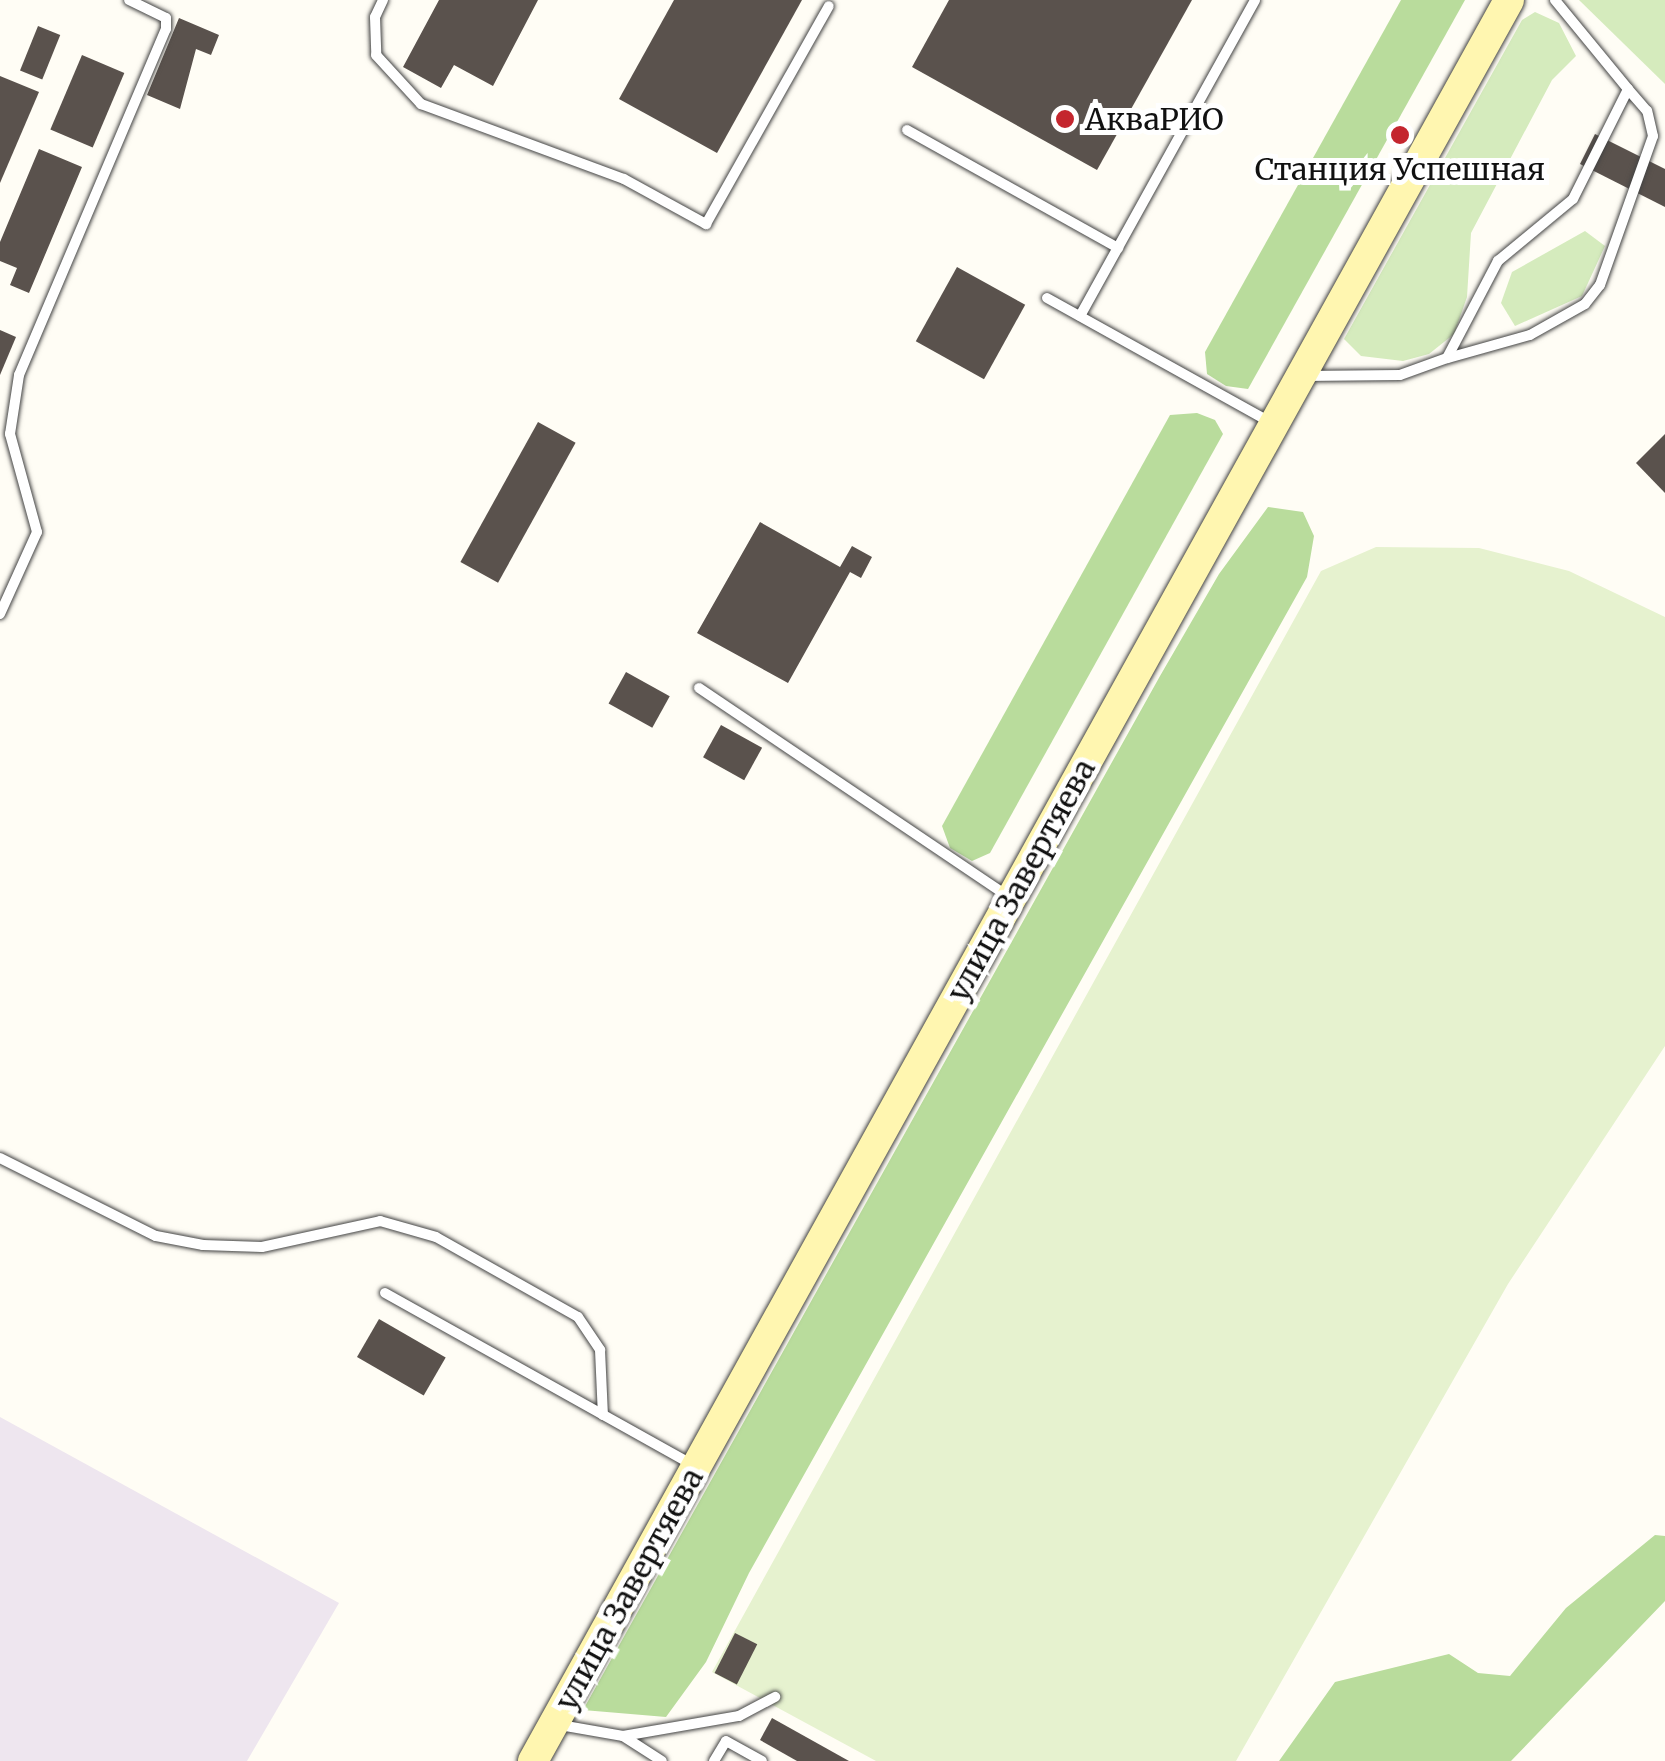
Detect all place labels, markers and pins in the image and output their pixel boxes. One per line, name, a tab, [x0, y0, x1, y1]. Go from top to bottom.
place label: АкваРИО	[1085, 101, 1224, 137]
marker: АкваРИО	[1054, 108, 1076, 130]
marker: Станция Успешная	[1389, 124, 1411, 146]
place label: Станция Успешная	[1255, 151, 1545, 187]

